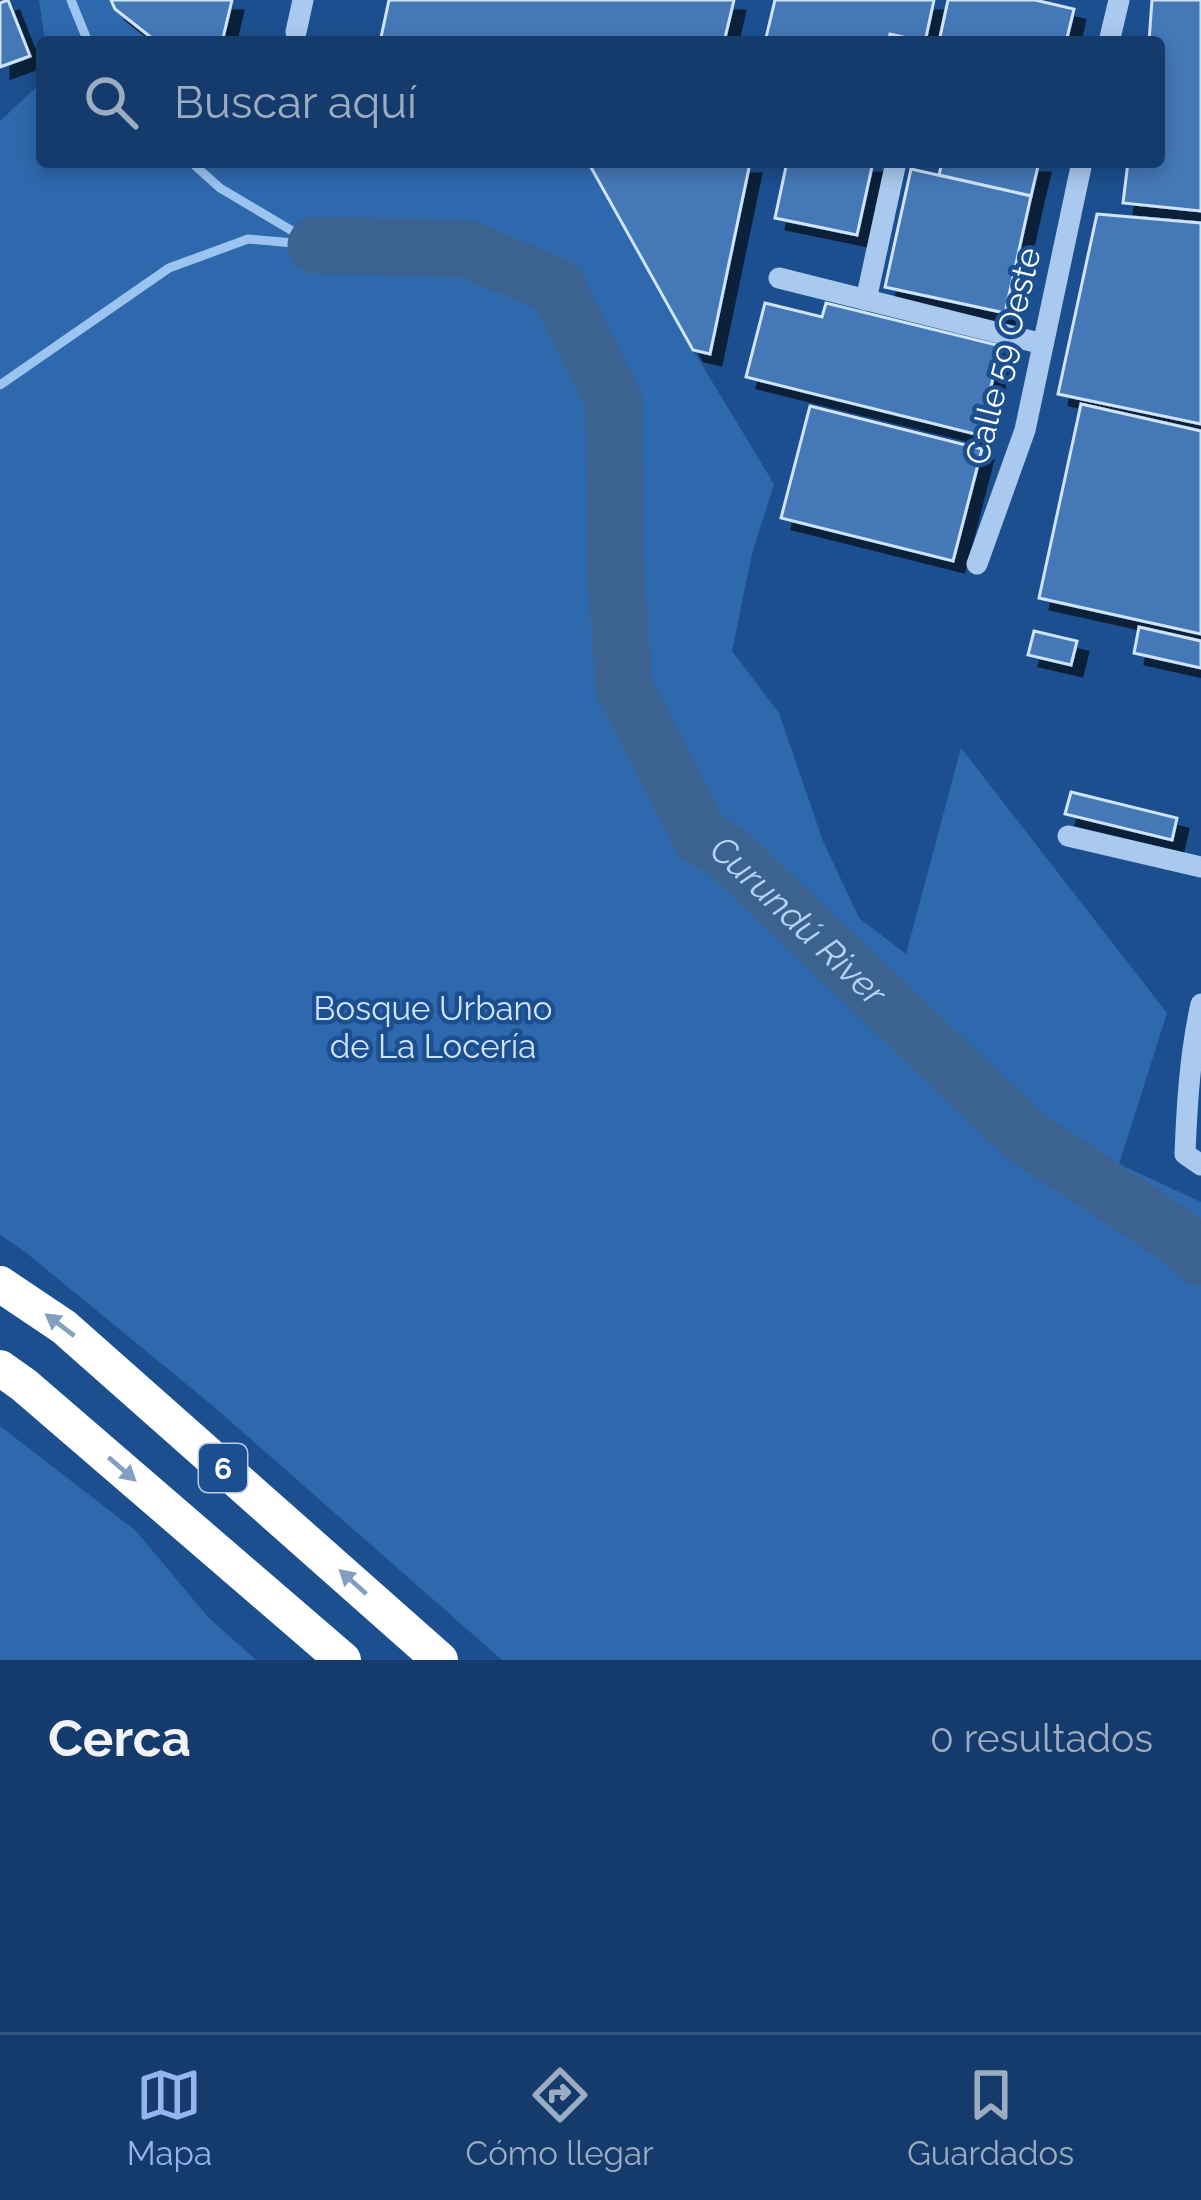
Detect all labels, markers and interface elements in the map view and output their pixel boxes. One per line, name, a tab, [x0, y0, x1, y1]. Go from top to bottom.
search box	[36, 36, 1165, 168]
icon: search	[78, 69, 144, 135]
text: Buscar aquí	[174, 76, 417, 129]
street label: Calle 59 Oeste	[957, 243, 1049, 469]
water label: Curundú River	[704, 826, 896, 1015]
park label: Bosque Urbano de La Locería	[314, 989, 552, 1066]
one-way arrow	[44, 1314, 76, 1338]
road number: 6	[199, 1444, 247, 1492]
one-way arrow	[107, 1456, 137, 1482]
one-way arrow	[338, 1570, 368, 1596]
text: Cerca	[48, 1708, 191, 1768]
text: 0 resultados	[930, 1715, 1153, 1761]
tab: Mapa	[127, 2062, 212, 2173]
tab: Cómo llegar	[466, 2062, 654, 2173]
tab: Guardados	[907, 2062, 1074, 2173]

